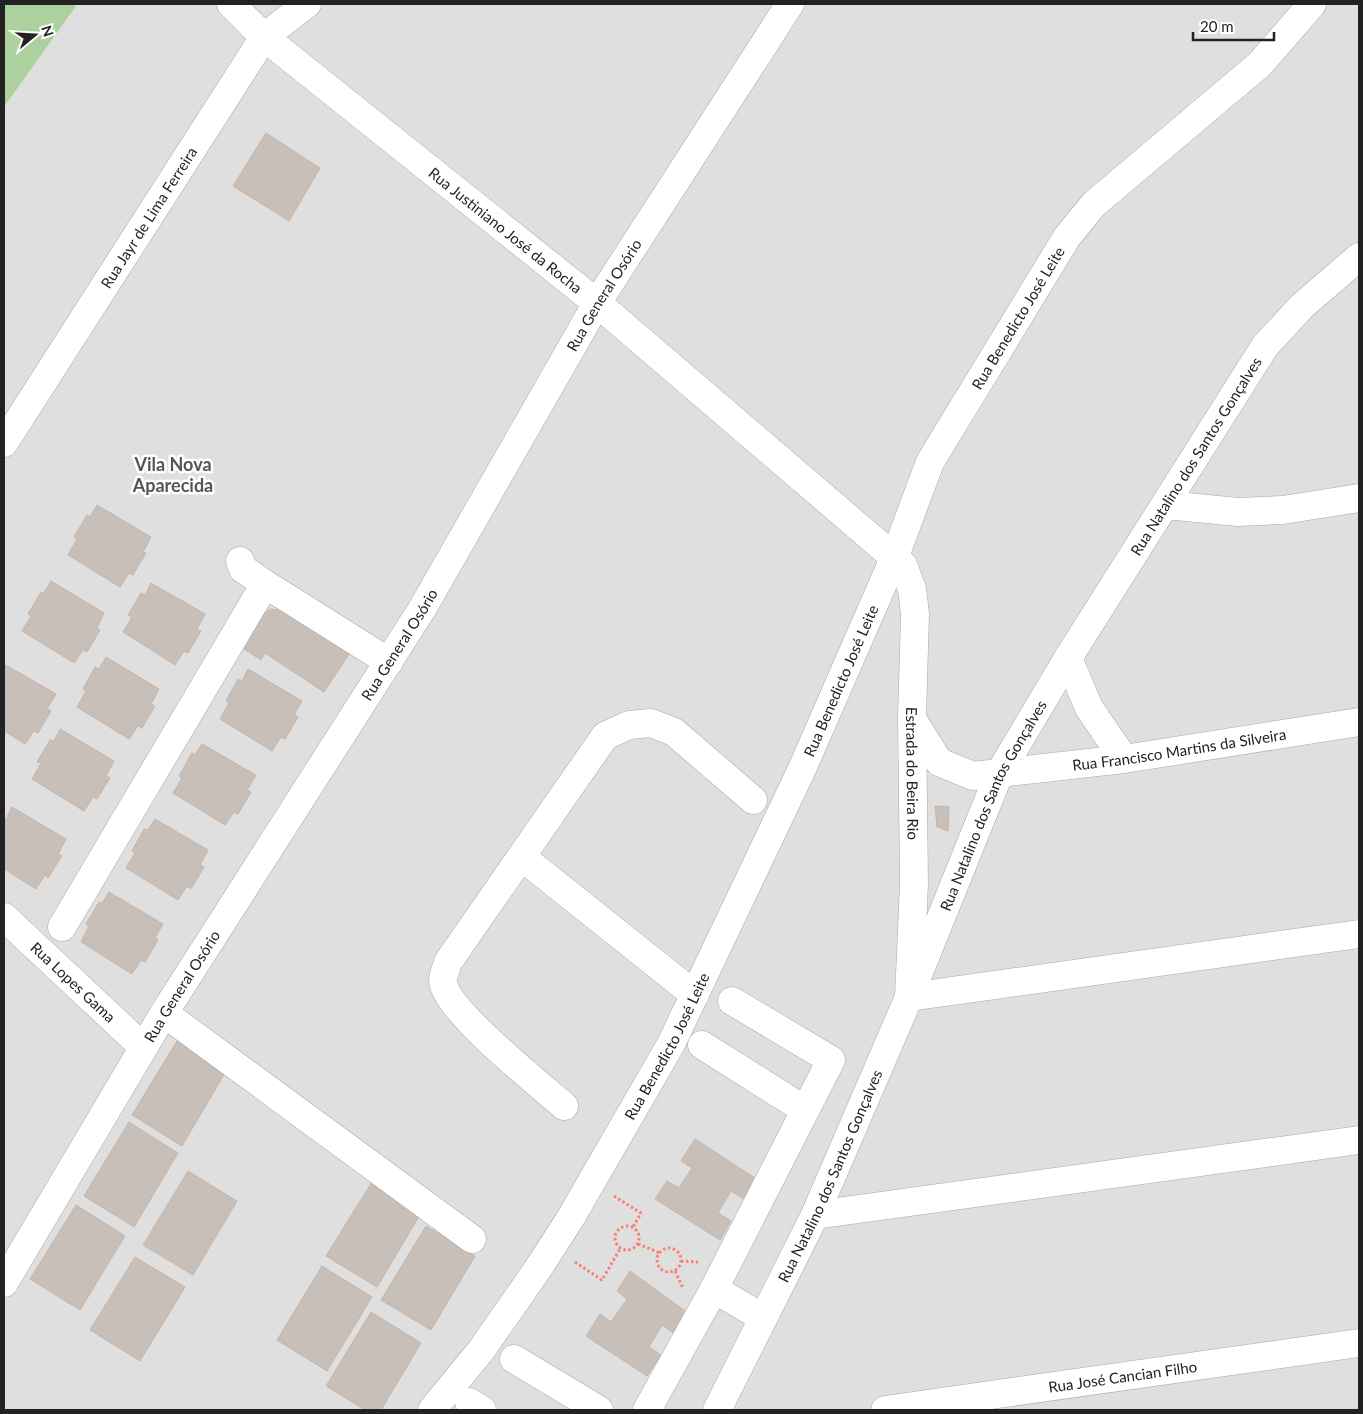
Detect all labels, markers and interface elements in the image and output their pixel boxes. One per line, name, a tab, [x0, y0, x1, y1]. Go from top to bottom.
north arrow	[10, 10, 60, 60]
scale bar	[1193, 10, 1274, 42]
text: 20 m	[1200, 17, 1234, 35]
text: N	[38, 23, 58, 39]
street label: Rua Jayr de Lima Ferreira	[97, 143, 200, 291]
street label: Rua Justiniano José da Rocha	[425, 163, 586, 297]
street label: Rua General Osório	[562, 235, 645, 354]
street label: Rua Benedicto José Leite	[967, 243, 1068, 393]
street label: Rua Natalino dos Santos Gonçalves	[1126, 353, 1265, 559]
district label: Vila Nova Aparecida	[132, 453, 213, 496]
street label: Rua General Osório	[357, 585, 441, 704]
street label: Rua Benedicto José Leite	[800, 602, 882, 759]
street label: Rua Natalino dos Santos Gonçalves	[936, 697, 1050, 913]
street label: Estrada do Beira Rio	[903, 707, 922, 840]
street label: Rua Francisco Martins da Silveira	[1071, 725, 1287, 774]
street label: Rua General Osório	[140, 927, 223, 1045]
street label: Rua Lopes Gama	[27, 938, 119, 1026]
street label: Rua Benedicto José Leite	[620, 970, 713, 1123]
street label: Rua Natalino dos Santos Gonçalves	[774, 1067, 886, 1285]
street label: Rua José Cancian Filho	[1047, 1357, 1198, 1396]

